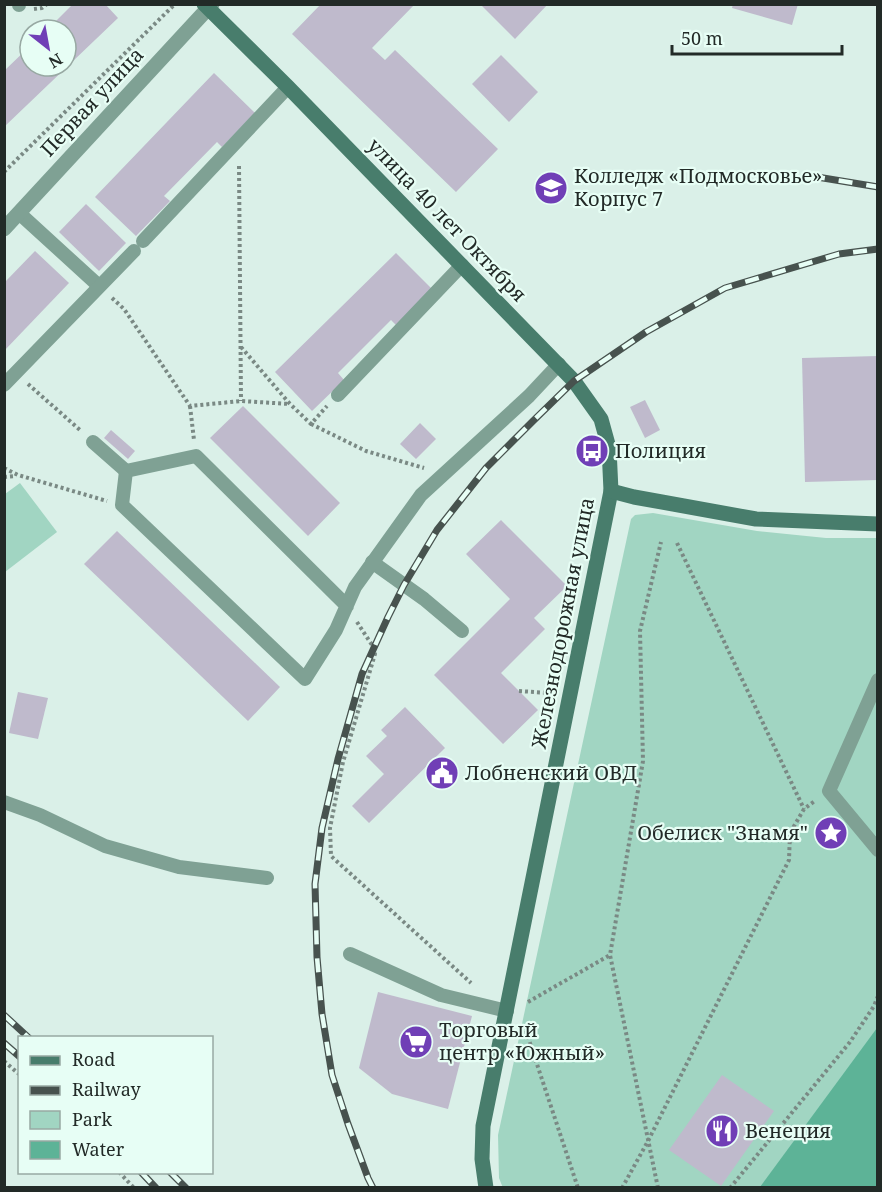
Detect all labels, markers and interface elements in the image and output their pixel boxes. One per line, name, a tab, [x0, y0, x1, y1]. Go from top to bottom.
north arrow	[18, 18, 78, 78]
scale bar	[672, 18, 842, 56]
text: 50 m	[681, 26, 723, 50]
street label: Первая улица	[34, 41, 149, 162]
text: N	[44, 48, 67, 74]
street label: улица 40 лет Октября	[362, 132, 533, 307]
place label: Колледж «Подмосковье» Корпус 7	[574, 162, 822, 212]
school or university icon: Колледж «Подмосковье» Корпус 7	[533, 170, 569, 206]
bus stop icon: Полиция	[574, 433, 610, 469]
place label: Полиция	[615, 437, 706, 464]
street label: Железнодорожная улица	[525, 495, 600, 752]
public building icon: Лобненский ОВД	[424, 755, 460, 791]
place label: Лобненский ОВД	[465, 759, 637, 786]
place icon: Обелиск "Знамя"	[813, 815, 849, 851]
place label: Обелиск "Знамя"	[637, 819, 808, 846]
place label: Торговый центр «Южный»	[439, 1016, 605, 1066]
supermarket icon: Торговый центр «Южный»	[398, 1024, 434, 1060]
legend	[18, 1036, 213, 1174]
text: Road	[72, 1047, 115, 1071]
text: Railway	[72, 1077, 142, 1101]
text: Park	[72, 1107, 112, 1131]
restaurant icon: Венеция	[704, 1113, 740, 1149]
place label: Венеция	[745, 1117, 831, 1144]
text: Water	[72, 1137, 125, 1161]

